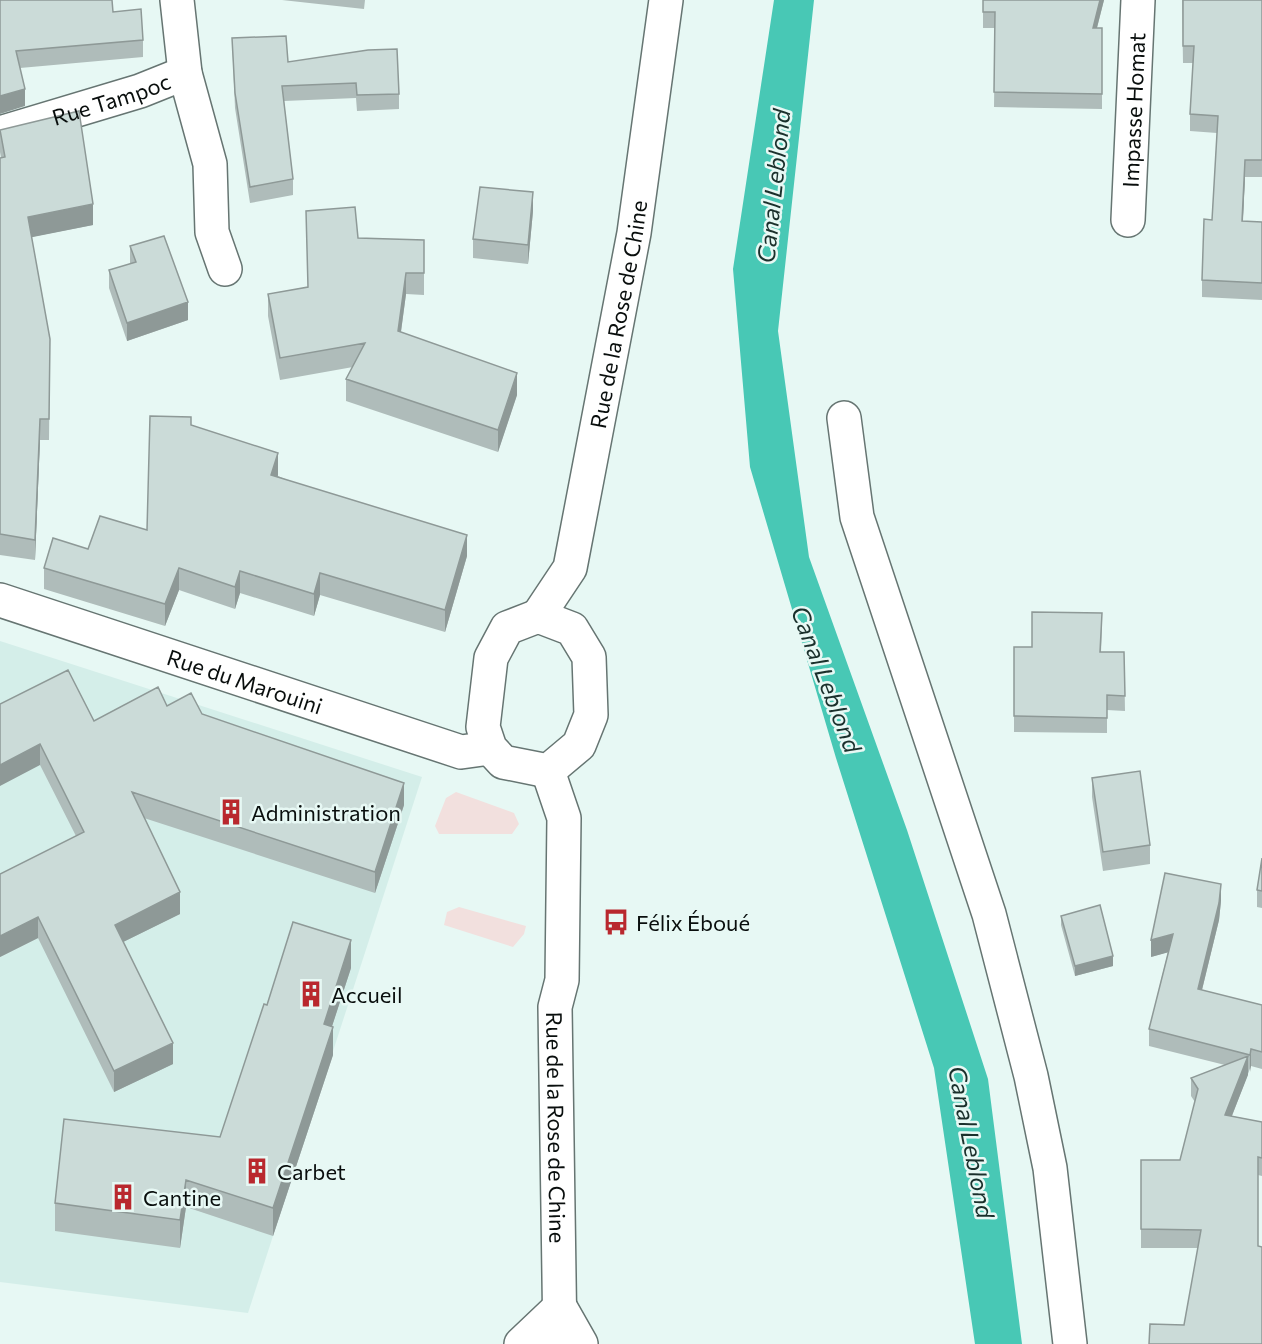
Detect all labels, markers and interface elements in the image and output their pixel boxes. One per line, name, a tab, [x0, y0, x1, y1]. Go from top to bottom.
street label: Impasse Homat	[1116, 32, 1150, 188]
street label: Rue Tampoc	[48, 67, 174, 130]
water label: Canal Leblond	[750, 106, 796, 264]
street label: Rue de la Rose de Chine	[583, 198, 652, 431]
water label: Canal Leblond	[786, 602, 869, 757]
street label: Rue du Marouini	[164, 643, 326, 719]
building icon: Administration	[216, 797, 246, 827]
place label: Administration	[251, 799, 401, 826]
bus stop icon: Félix Éboué	[601, 907, 631, 937]
place label: Félix Éboué	[636, 909, 750, 936]
building icon: Accueil	[296, 979, 326, 1009]
place label: Accueil	[331, 981, 403, 1008]
street label: Rue de la Rose de Chine	[542, 1011, 572, 1243]
water label: Canal Leblond	[943, 1063, 1001, 1222]
building icon: Carbet	[242, 1156, 272, 1186]
place label: Carbet	[277, 1158, 346, 1185]
building icon: Cantine	[108, 1182, 138, 1212]
place label: Cantine	[143, 1184, 221, 1211]

